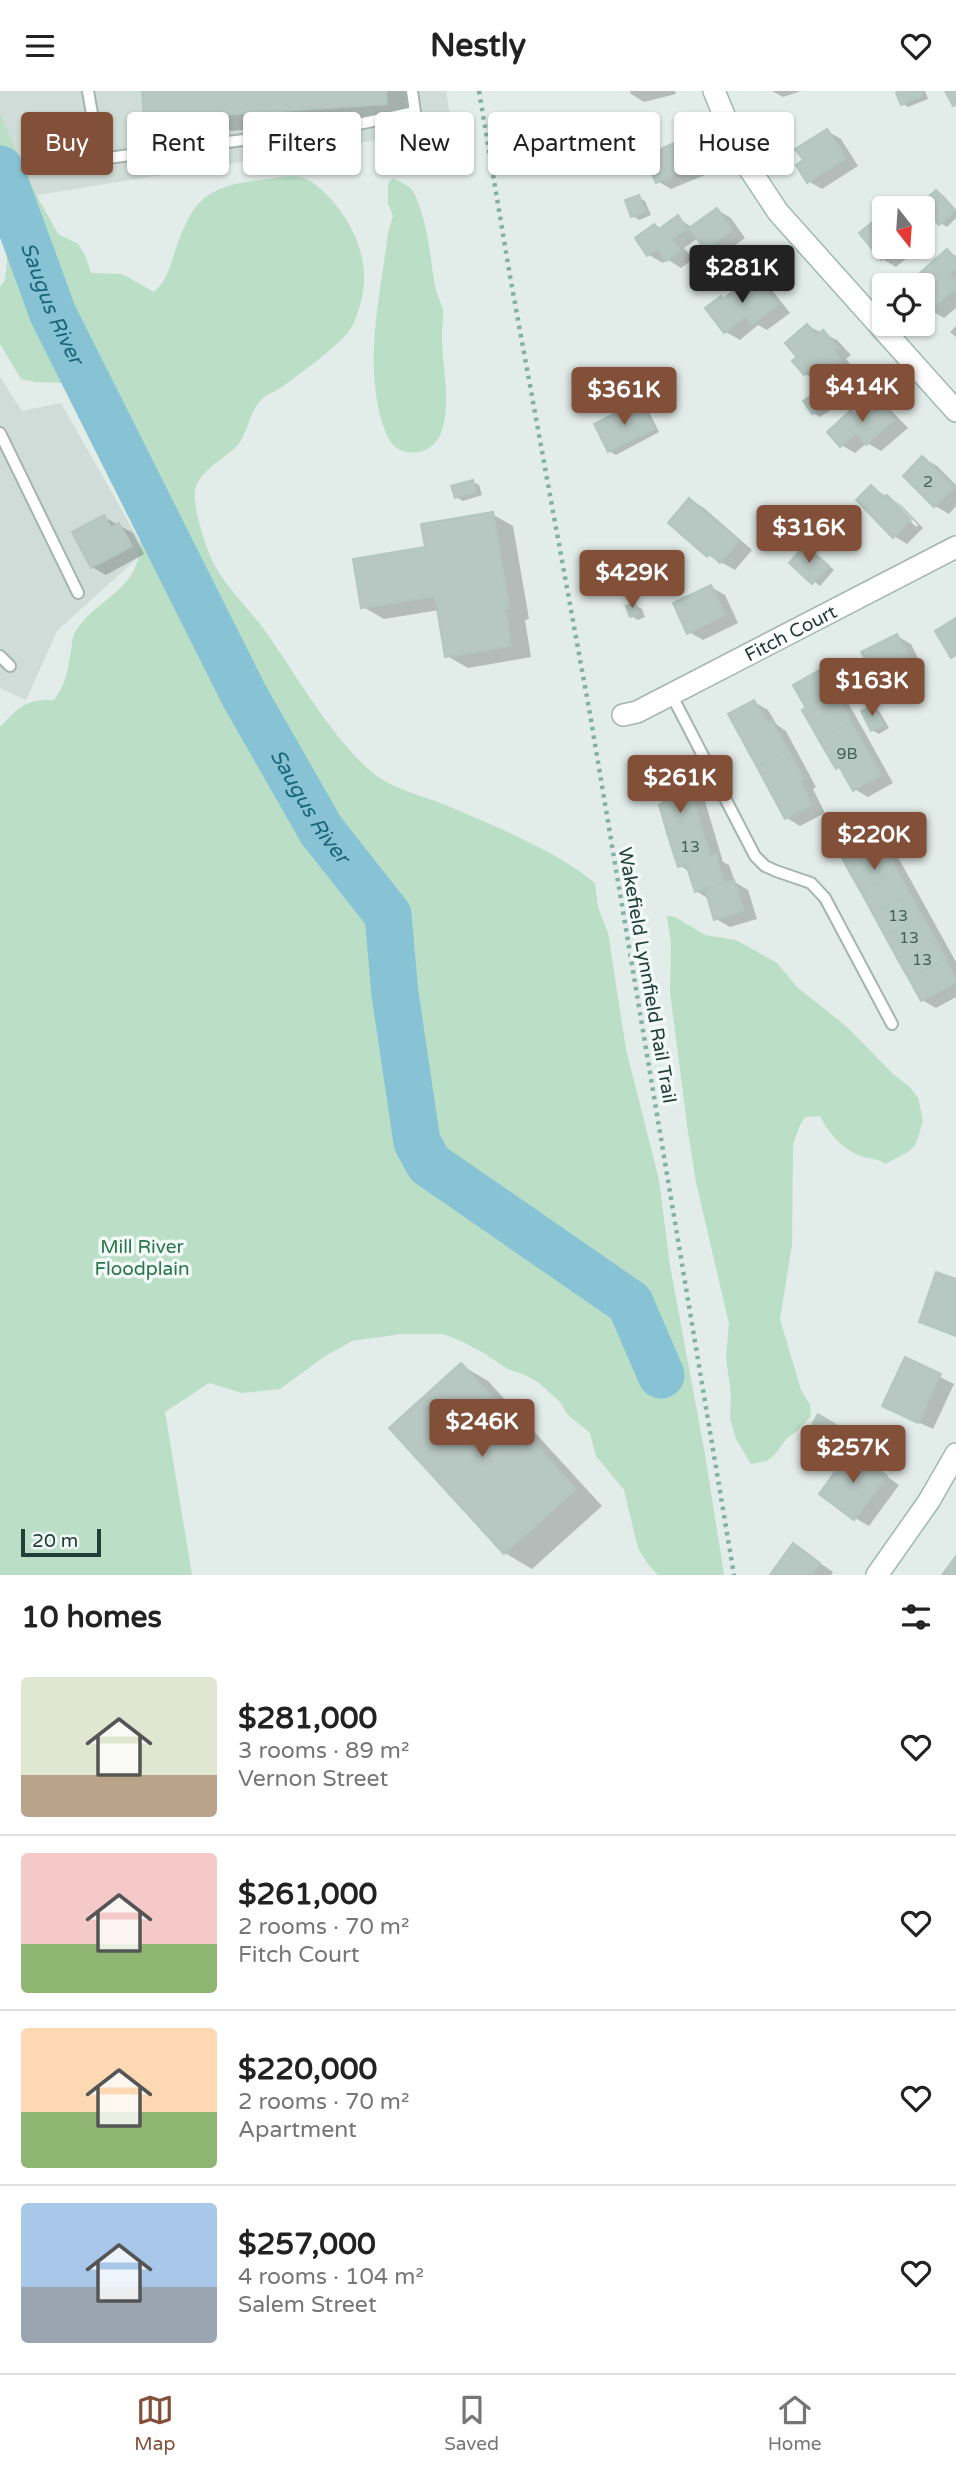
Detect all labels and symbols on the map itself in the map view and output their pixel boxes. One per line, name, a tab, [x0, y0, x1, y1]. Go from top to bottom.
north arrow	[872, 196, 934, 259]
water label: Saugus River	[15, 239, 90, 371]
pin: $281K	[693, 245, 791, 305]
pin: $414K	[813, 365, 911, 424]
pin: $361K	[575, 367, 673, 427]
house number: 2	[923, 472, 933, 492]
pin: $316K	[760, 505, 858, 565]
pin: $429K	[583, 551, 681, 610]
street label: Fitch Court	[741, 601, 841, 666]
pin: $163K	[823, 659, 921, 718]
house number: 9B	[836, 744, 858, 764]
water label: Saugus River	[265, 745, 356, 871]
pin: $261K	[631, 755, 729, 815]
pin: $220K	[825, 813, 923, 872]
house number: 13	[680, 837, 700, 857]
street label: Wakefield Lynnfield Rail Trail	[614, 845, 680, 1105]
house number: 13	[888, 906, 908, 926]
house number: 13	[899, 928, 919, 948]
house number: 13	[912, 950, 932, 970]
park label: Mill River Floodplain	[95, 1236, 189, 1280]
pin: $246K	[433, 1399, 531, 1459]
pin: $257K	[804, 1425, 902, 1485]
scale bar	[21, 1526, 102, 1558]

